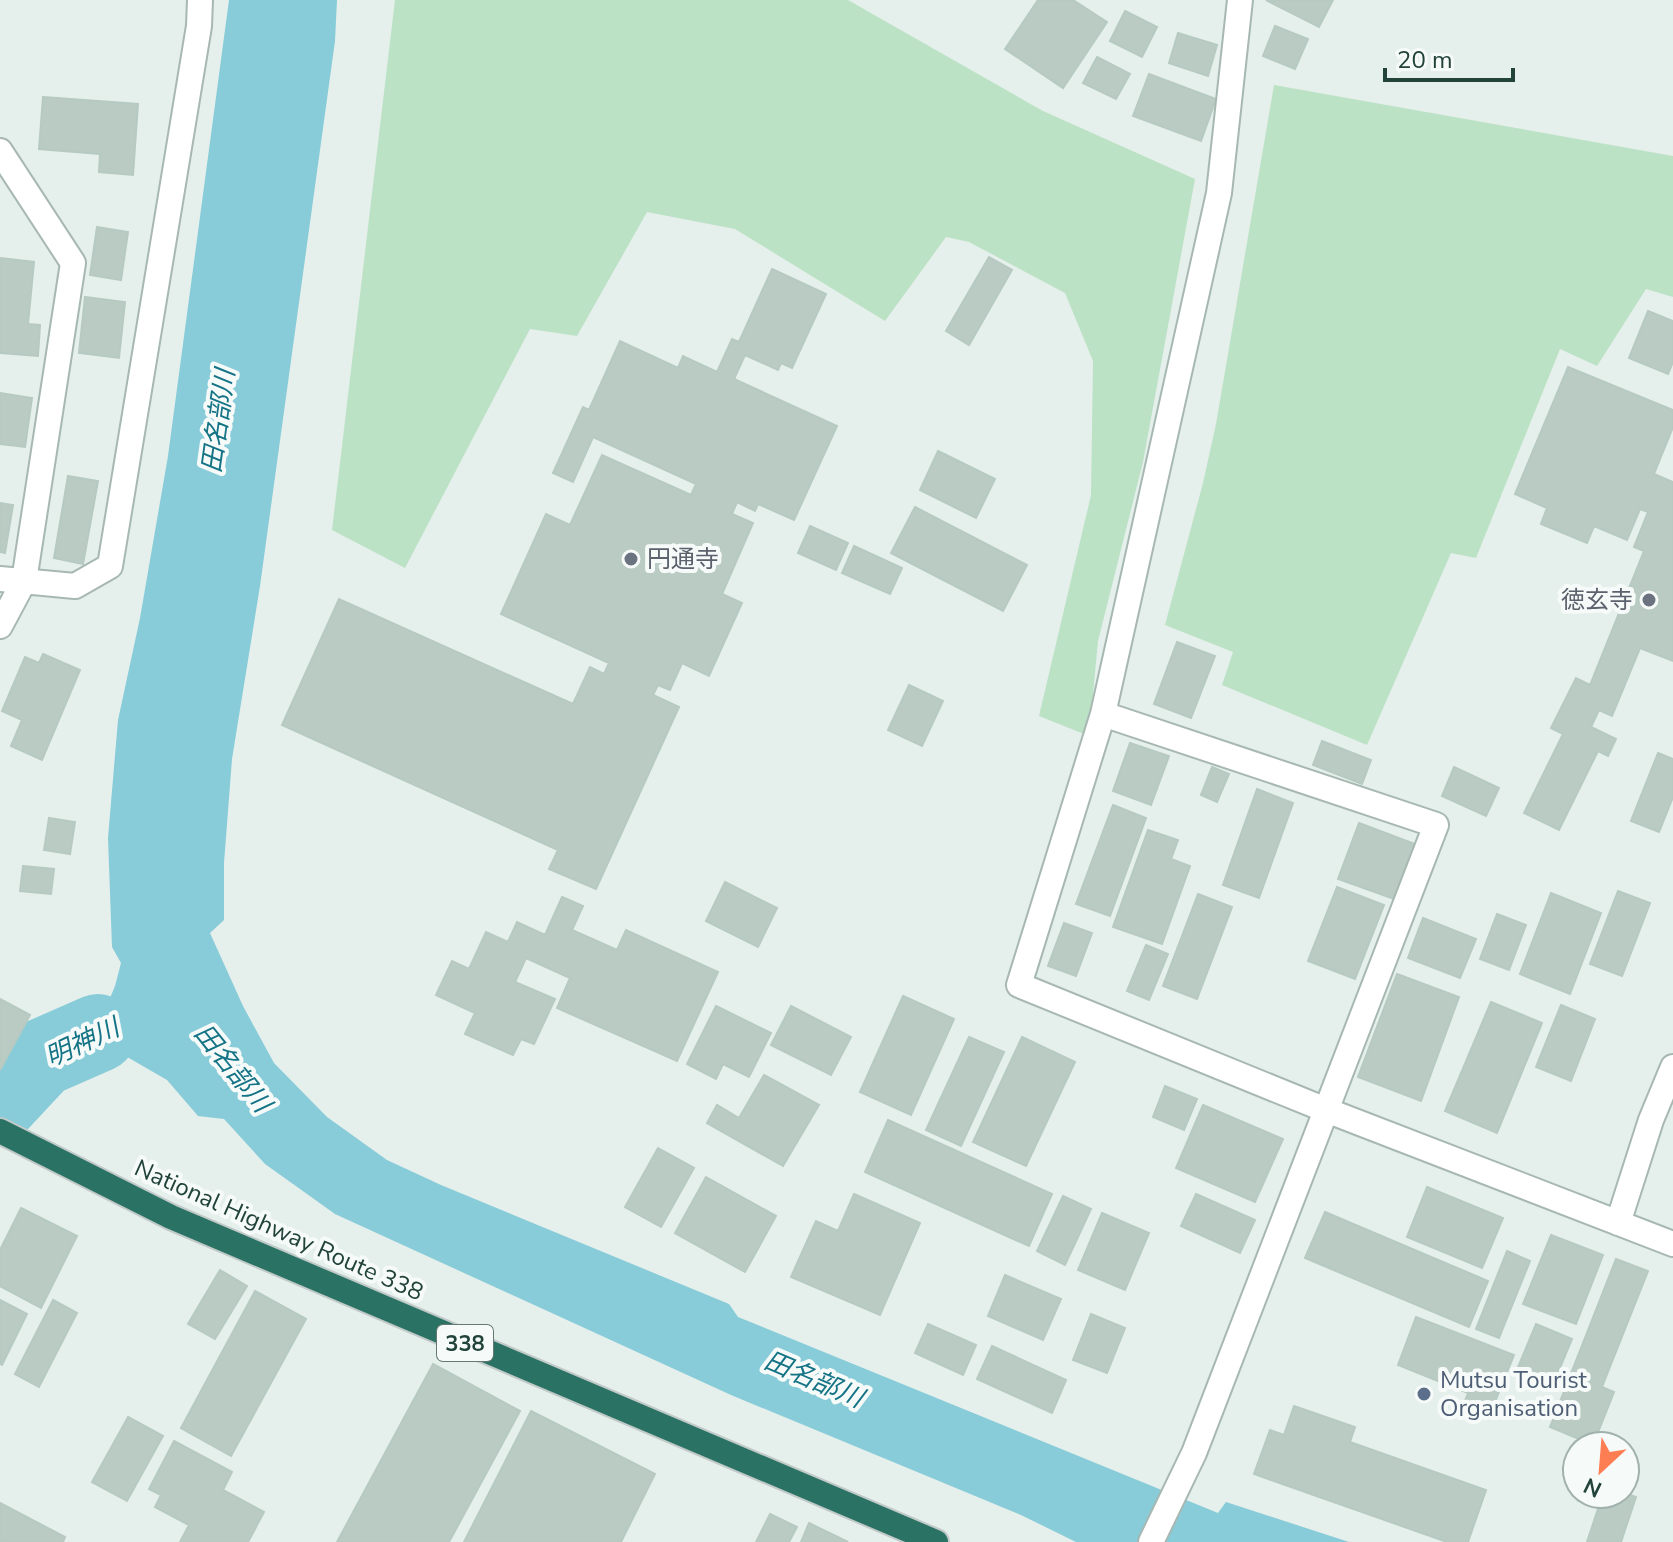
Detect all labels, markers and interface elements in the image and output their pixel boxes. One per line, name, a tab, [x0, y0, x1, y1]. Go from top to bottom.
scale bar	[1385, 32, 1513, 82]
text: 20 m	[1397, 44, 1453, 76]
water label: 田名部川	[194, 364, 243, 475]
place label: 円通寺	[647, 543, 719, 575]
marker: 円通寺	[622, 550, 640, 568]
place label: 徳玄寺	[1561, 584, 1633, 616]
marker: 徳玄寺	[1640, 591, 1658, 609]
water label: 明神川	[39, 1009, 128, 1075]
water label: 田名部川	[186, 1017, 281, 1122]
street label: National Highway Route 338	[130, 1152, 428, 1308]
road number: 338	[437, 1325, 493, 1361]
water label: 田名部川	[759, 1343, 871, 1417]
place label: Mutsu Tourist Organisation	[1440, 1364, 1588, 1424]
marker: Mutsu Tourist Organisation	[1415, 1385, 1433, 1403]
north arrow	[1561, 1430, 1641, 1510]
text: N	[1579, 1470, 1607, 1504]

